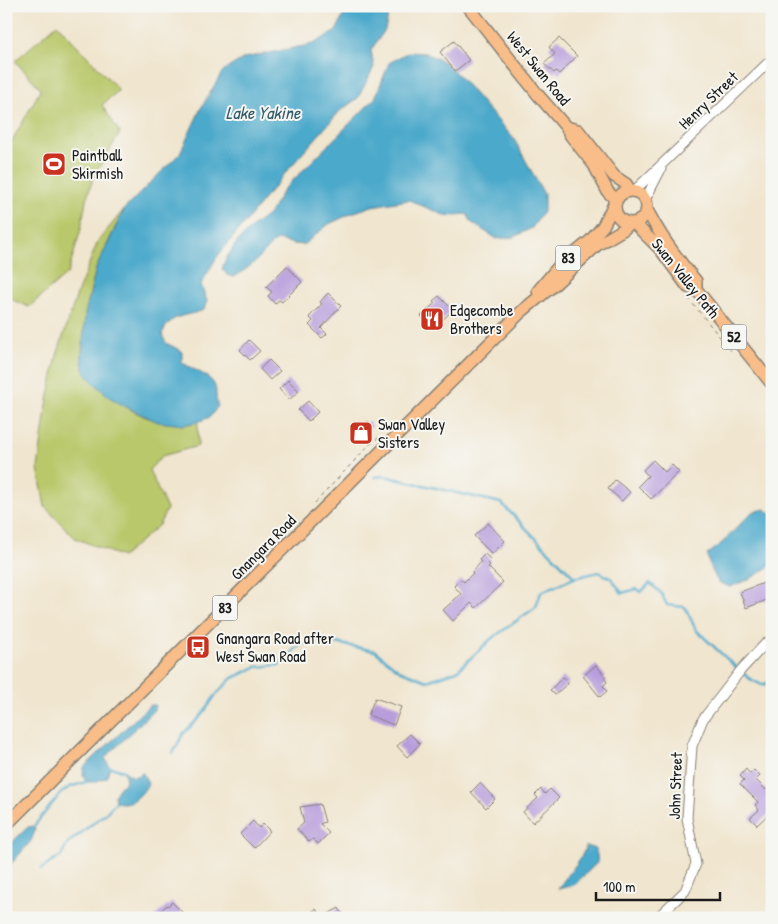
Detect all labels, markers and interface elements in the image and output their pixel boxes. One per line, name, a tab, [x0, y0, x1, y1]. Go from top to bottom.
street label: West Swan Road	[502, 26, 576, 110]
street label: Henry Street	[673, 66, 743, 134]
water label: Lake Yakine	[226, 100, 301, 125]
place label: Paintball Skirmish	[72, 144, 123, 184]
sports icon: Paintball Skirmish	[41, 151, 67, 177]
street label: Swan Valley Path	[647, 233, 725, 323]
road number: 83	[556, 246, 580, 270]
place label: Edgecombe Brothers	[450, 299, 514, 339]
restaurant icon: Edgecombe Brothers	[419, 306, 445, 332]
road number: 52	[722, 324, 746, 350]
place label: Swan Valley Sisters	[378, 413, 445, 453]
shop icon: Swan Valley Sisters	[348, 420, 374, 446]
street label: Gnangara Road	[225, 509, 301, 585]
road number: 83	[212, 596, 238, 620]
place label: Gnangara Road after West Swan Road	[216, 627, 334, 667]
bus stop icon: Gnangara Road after West Swan Road	[185, 634, 211, 660]
street label: John Street	[663, 752, 687, 820]
scale bar	[596, 869, 719, 901]
text: 100 m	[603, 876, 636, 897]

